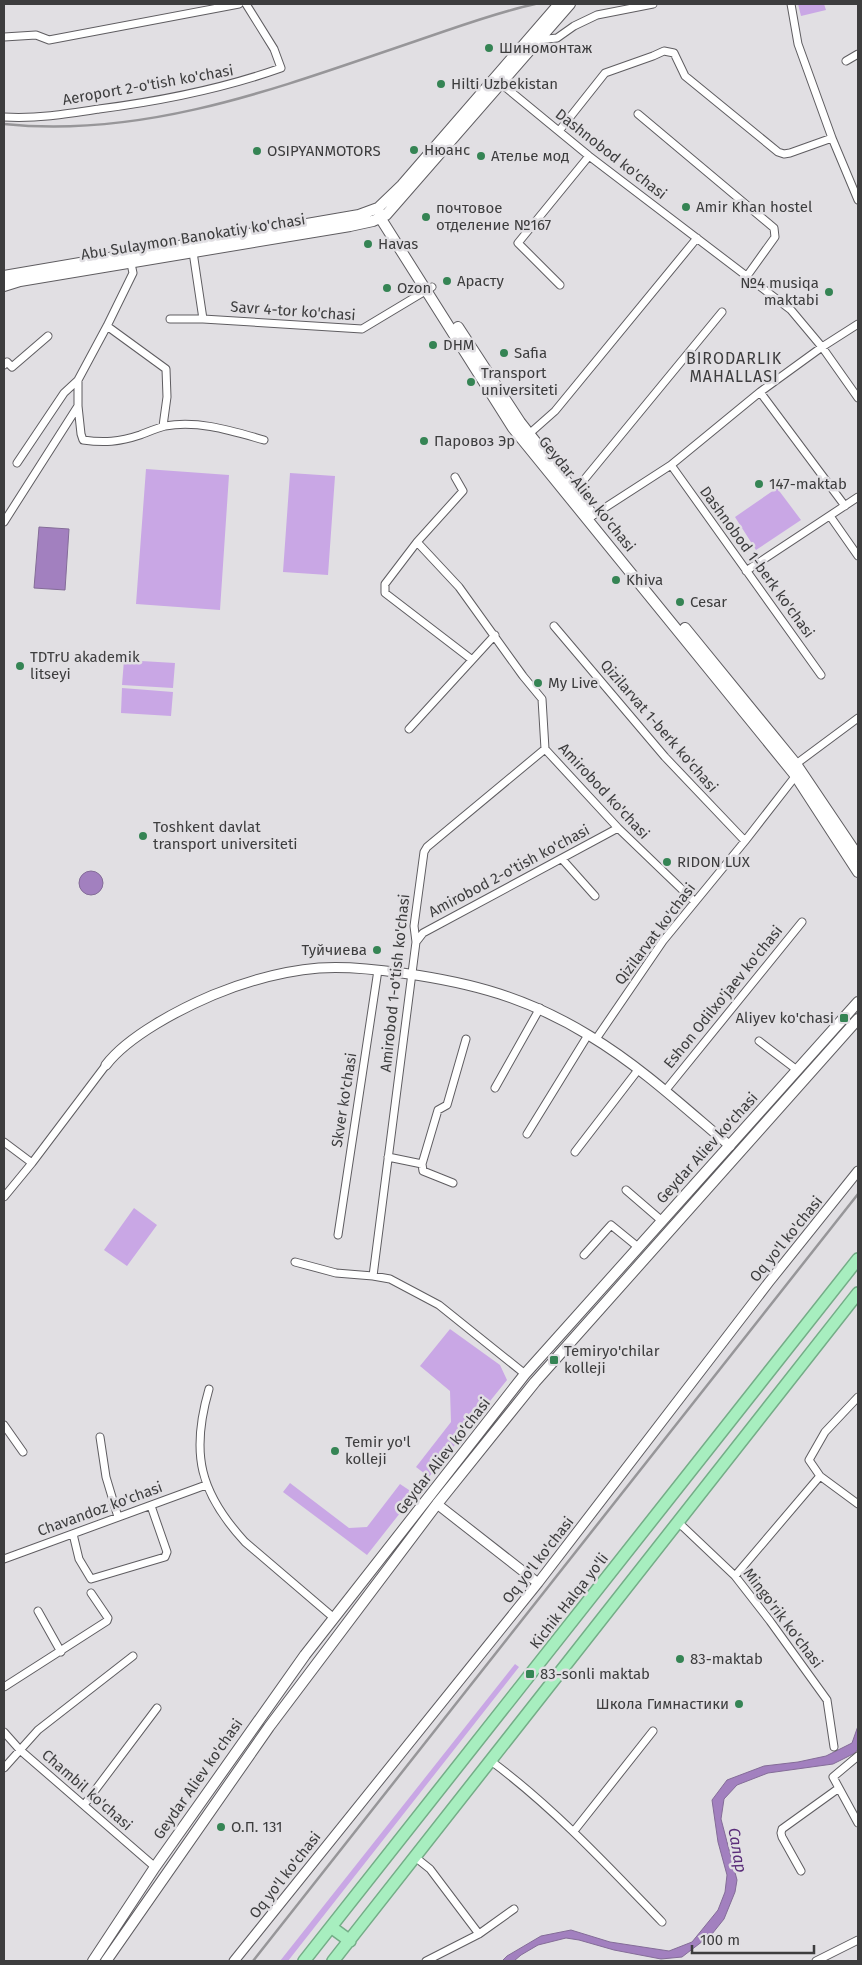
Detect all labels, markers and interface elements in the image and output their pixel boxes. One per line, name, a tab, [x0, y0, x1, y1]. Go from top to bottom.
place label: Шиномонтаж	[499, 39, 593, 57]
marker: Шиномонтаж	[483, 42, 495, 54]
street label: Aeroport 2-o'tish ko'chasi	[61, 61, 235, 109]
place label: Hilti Uzbekistan	[451, 75, 558, 93]
marker: Hilti Uzbekistan	[435, 78, 447, 90]
street label: Dashnobod ko'chasi	[552, 105, 670, 203]
place label: Нюанс	[424, 141, 470, 159]
place label: OSIPYANMOTORS	[267, 142, 381, 160]
marker: Нюанс	[408, 144, 420, 156]
marker: OSIPYANMOTORS	[251, 145, 263, 157]
place label: Ателье мод	[491, 147, 569, 165]
marker: Ателье мод	[475, 150, 487, 162]
place label: Amir Khan hostel	[696, 198, 813, 216]
place label: почтовое отделение №167	[436, 199, 552, 234]
marker: Amir Khan hostel	[680, 201, 692, 213]
street label: Abu Sulaymon Banokatiy ko'chasi	[79, 210, 307, 264]
marker: почтовое отделение №167	[420, 211, 432, 223]
place label: Havas	[378, 235, 418, 253]
marker: Havas	[362, 238, 374, 250]
place label: Арасту	[457, 272, 504, 290]
place label: №4 musiqa maktabi	[740, 274, 819, 309]
marker: Арасту	[441, 275, 453, 287]
place label: Ozon	[397, 279, 431, 297]
marker: Ozon	[381, 282, 393, 294]
marker: №4 musiqa maktabi	[823, 286, 835, 298]
street label: Savr 4-tor ko'chasi	[230, 298, 356, 324]
place label: DHM	[443, 336, 475, 354]
marker: DHM	[427, 339, 439, 351]
place label: Safia	[514, 344, 547, 362]
marker: Safia	[498, 347, 510, 359]
district label: BIRODARLIK MAHALLASI	[686, 349, 782, 386]
place label: Transport universiteti	[481, 364, 558, 399]
marker: Transport universiteti	[465, 376, 477, 388]
place label: Паровоз Эр	[434, 432, 515, 450]
street label: Geydar Aliev ko'chasi	[535, 433, 639, 555]
marker: Паровоз Эр	[418, 435, 430, 447]
place label: 147-maktab	[769, 475, 847, 493]
marker: 147-maktab	[753, 478, 765, 490]
street label: Dashnobod 1-berk ko'chasi	[696, 483, 818, 641]
place label: Khiva	[626, 571, 663, 589]
marker: Khiva	[610, 574, 622, 586]
place label: Cesar	[690, 593, 727, 611]
marker: Cesar	[674, 596, 686, 608]
place label: TDTrU akademik litseyi	[30, 648, 140, 683]
street label: Qizilarvat 1-berk ko'chasi	[596, 656, 722, 796]
marker: TDTrU akademik litseyi	[14, 660, 26, 672]
place label: My Live	[548, 674, 598, 692]
marker: My Live	[532, 677, 544, 689]
street label: Amirobod ko'chasi	[555, 739, 653, 843]
place label: Toshkent davlat transport universiteti	[153, 818, 298, 853]
street label: Amirobod 2-o'tish ko'chasi	[425, 821, 593, 921]
marker: Toshkent davlat transport universiteti	[137, 830, 149, 842]
place label: RIDON LUX	[677, 853, 751, 871]
marker: RIDON LUX	[661, 856, 673, 868]
street label: Qizilarvat ko'chasi	[611, 880, 699, 988]
street label: Amirobod 1-o'tish ko'chasi	[377, 893, 413, 1073]
street label: Eshon Odilxo'jaev ko'chasi	[660, 922, 786, 1072]
place label: Туйчиева	[302, 941, 367, 959]
marker: Туйчиева	[371, 944, 383, 956]
place label: Aliyev ko'chasi	[735, 1009, 834, 1027]
marker: Aliyev ko'chasi	[838, 1012, 850, 1024]
street label: Skver ko'chasi	[328, 1051, 360, 1149]
street label: Geydar Aliev ko'chasi	[652, 1089, 762, 1207]
street label: Oq yo'l ko'chasi	[746, 1192, 826, 1286]
place label: Temiryo'chilar kolleji	[564, 1342, 660, 1377]
marker: Temiryo'chilar kolleji	[548, 1354, 560, 1366]
street label: Geydar Aliev ko'chasi	[392, 1394, 494, 1518]
place label: Temir yo'l kolleji	[345, 1433, 411, 1468]
marker: Temir yo'l kolleji	[329, 1445, 341, 1457]
street label: Chavandoz ko'chasi	[35, 1478, 165, 1540]
street label: Oq yo'l ko'chasi	[498, 1513, 578, 1607]
street label: Kichik Halqa yo'li	[526, 1550, 612, 1652]
street label: Mingo'rik ko'chasi	[740, 1565, 826, 1671]
place label: 83-maktab	[690, 1650, 763, 1668]
marker: 83-maktab	[674, 1653, 686, 1665]
place label: 83-sonli maktab	[540, 1665, 650, 1683]
marker: 83-sonli maktab	[524, 1668, 536, 1680]
place label: Школа Гимнастики	[596, 1695, 729, 1713]
marker: Школа Гимнастики	[733, 1698, 745, 1710]
street label: Geydar Aliev ko'chasi	[150, 1715, 246, 1843]
street label: Chambil ko'chasi	[38, 1746, 136, 1834]
place label: О.П. 131	[231, 1818, 282, 1836]
marker: О.П. 131	[215, 1821, 227, 1833]
water label: Салар	[724, 1826, 751, 1874]
street label: Oq yo'l ko'chasi	[245, 1828, 325, 1922]
scale bar	[692, 1922, 814, 1954]
text: 100 m	[700, 1931, 740, 1949]

